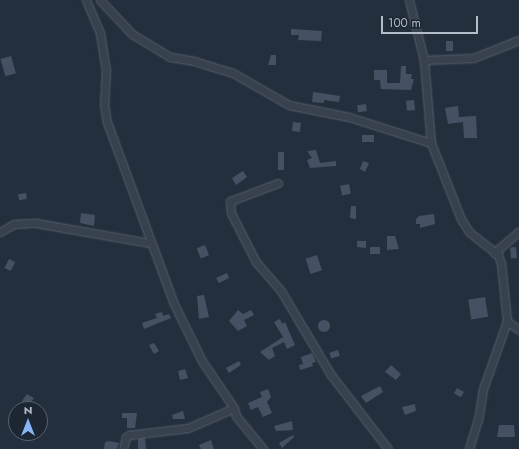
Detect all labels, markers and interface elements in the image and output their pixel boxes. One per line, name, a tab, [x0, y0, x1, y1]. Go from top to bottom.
scale bar	[383, 8, 480, 34]
text: 100 m	[388, 14, 421, 32]
north arrow	[8, 401, 48, 441]
text: N	[24, 402, 32, 418]

